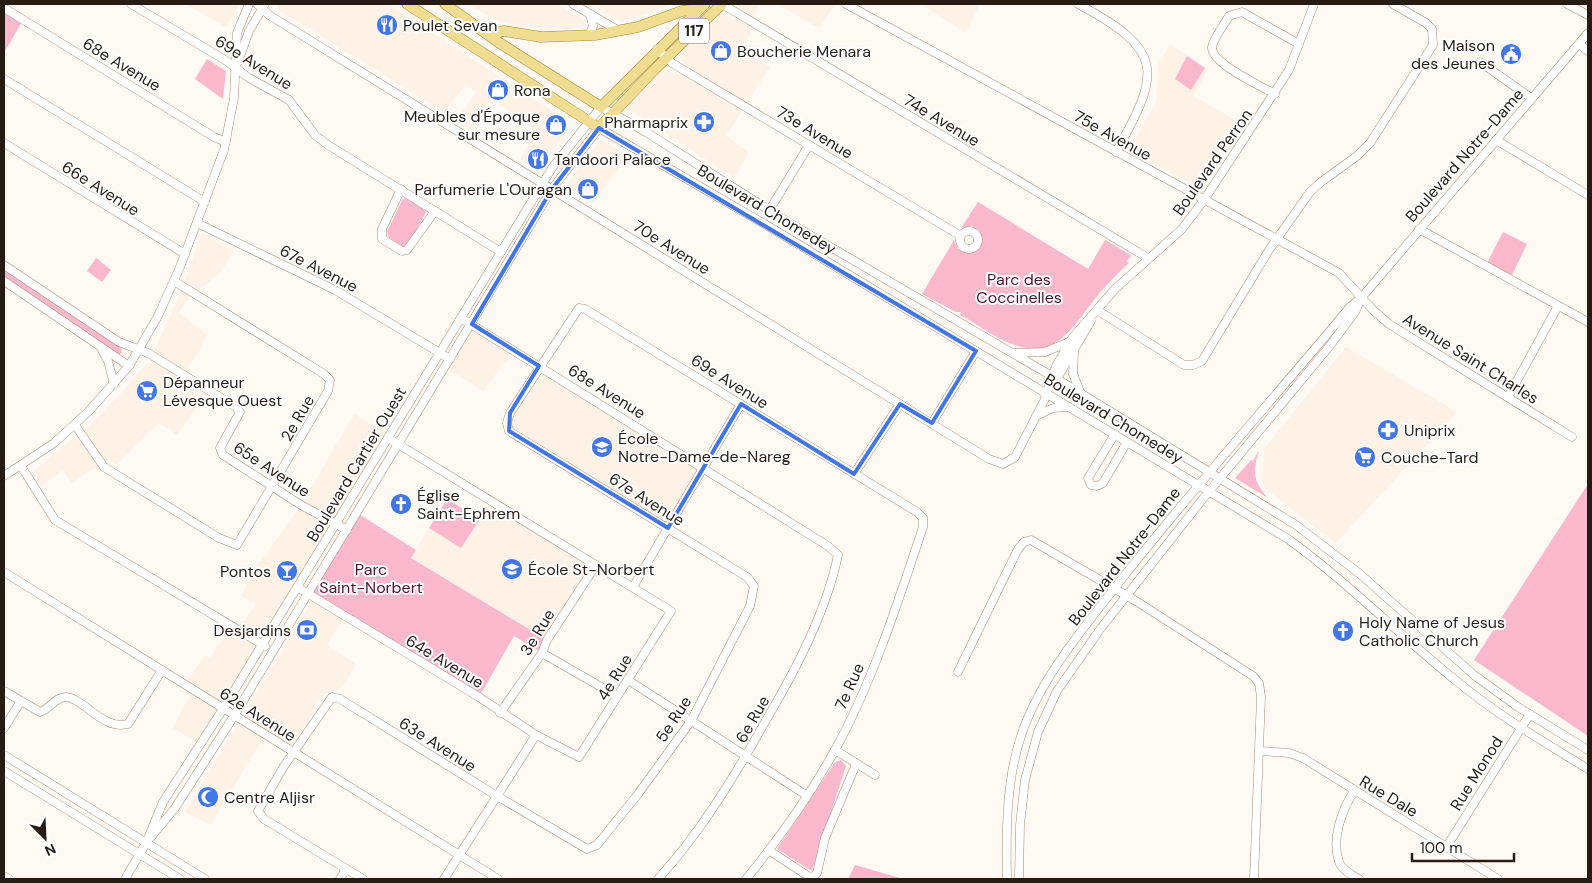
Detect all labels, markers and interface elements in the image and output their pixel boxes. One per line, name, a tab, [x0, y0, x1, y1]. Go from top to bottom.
restaurant icon: Poulet Sevan	[375, 13, 399, 37]
place label: Poulet Sevan	[403, 15, 497, 36]
road number: 117	[679, 18, 709, 44]
street label: 69e Avenue	[211, 30, 296, 95]
street label: 68e Avenue	[79, 33, 165, 96]
place label: Maison des Jeunes	[1411, 35, 1495, 74]
shop icon: Boucherie Menara	[709, 39, 733, 63]
place label: Boucherie Menara	[737, 41, 871, 62]
public building icon: Maison des Jeunes	[1499, 42, 1523, 66]
shop icon: Rona	[486, 78, 510, 102]
place label: Rona	[514, 80, 550, 101]
street label: Boulevard Notre-Dame	[1401, 84, 1528, 226]
street label: 74e Avenue	[900, 90, 984, 151]
street label: 73e Avenue	[773, 101, 857, 163]
street label: Boulevard Perron	[1168, 105, 1257, 220]
place label: Meubles d'Époque sur mesure	[404, 106, 540, 145]
street label: 75e Avenue	[1070, 106, 1155, 165]
pharmacy icon: Pharmaprix	[692, 110, 716, 134]
place label: Pharmaprix	[604, 112, 688, 133]
shop icon: Meubles d'Époque sur mesure	[544, 113, 568, 137]
restaurant icon: Tandoori Palace	[526, 147, 550, 171]
place label: Tandoori Palace	[554, 149, 671, 170]
street label: 66e Avenue	[58, 156, 144, 221]
street label: Boulevard Chomedey	[693, 160, 840, 259]
shop icon: Parfumerie L'Ouragan	[576, 177, 600, 201]
place label: Parfumerie L'Ouragan	[414, 179, 572, 200]
street label: 70e Avenue	[629, 215, 714, 279]
street label: 67e Avenue	[276, 240, 361, 297]
park label: Parc des Coccinelles	[976, 269, 1062, 308]
street label: Avenue Saint Charles	[1399, 308, 1543, 409]
street label: 69e Avenue	[687, 349, 772, 414]
street label: 68e Avenue	[564, 359, 649, 424]
street label: Boulevard Chomedey	[1040, 369, 1187, 468]
place label: Dépanneur Lévesque Ouest	[163, 372, 282, 411]
supermarket icon: Dépanneur Lévesque Ouest	[135, 379, 159, 403]
street label: Boulevard Cartier Ouest	[302, 383, 411, 546]
street label: 2e Rue	[276, 391, 319, 445]
pharmacy icon: Uniprix	[1376, 418, 1400, 442]
place label: Uniprix	[1404, 420, 1455, 441]
place label: École Notre-Dame-de-Nareg	[618, 428, 791, 467]
school or university icon: École Notre-Dame-de-Nareg	[590, 435, 614, 459]
street label: 65e Avenue	[229, 437, 314, 502]
supermarket icon: Couche-Tard	[1353, 445, 1377, 469]
place label: Couche-Tard	[1381, 447, 1479, 468]
street label: 67e Avenue	[605, 468, 688, 531]
street label: Boulevard Notre-Dame	[1064, 483, 1185, 630]
place label: Église Saint-Ephrem	[417, 485, 520, 524]
church icon: Église Saint-Ephrem	[389, 492, 413, 516]
school or university icon: École St-Norbert	[500, 557, 524, 581]
bar icon: Pontos	[275, 559, 299, 583]
park label: Parc Saint-Norbert	[319, 559, 423, 598]
place label: École St-Norbert	[528, 559, 655, 580]
place label: Pontos	[220, 561, 271, 582]
street label: 3e Rue	[515, 605, 559, 659]
place label: Holy Name of Jesus Catholic Church	[1359, 612, 1505, 651]
bank icon: Desjardins	[295, 618, 319, 642]
church icon: Holy Name of Jesus Catholic Church	[1331, 619, 1355, 643]
place label: Desjardins	[214, 620, 291, 641]
street label: 64e Avenue	[402, 630, 488, 693]
street label: 4e Rue	[592, 650, 637, 704]
street label: 7e Rue	[830, 660, 869, 713]
street label: 62e Avenue	[216, 683, 300, 746]
street label: 5e Rue	[651, 692, 696, 746]
street label: 6e Rue	[731, 692, 774, 747]
street label: 63e Avenue	[395, 712, 480, 776]
street label: Rue Monod	[1445, 732, 1507, 814]
street label: Rue Dale	[1356, 771, 1422, 822]
mosque icon: Centre Aljisr	[196, 785, 220, 809]
place label: Centre Aljisr	[224, 787, 315, 808]
north arrow	[20, 813, 70, 863]
scale bar	[1412, 830, 1514, 862]
text: 100 m	[1420, 838, 1463, 858]
text: N	[42, 840, 59, 860]

